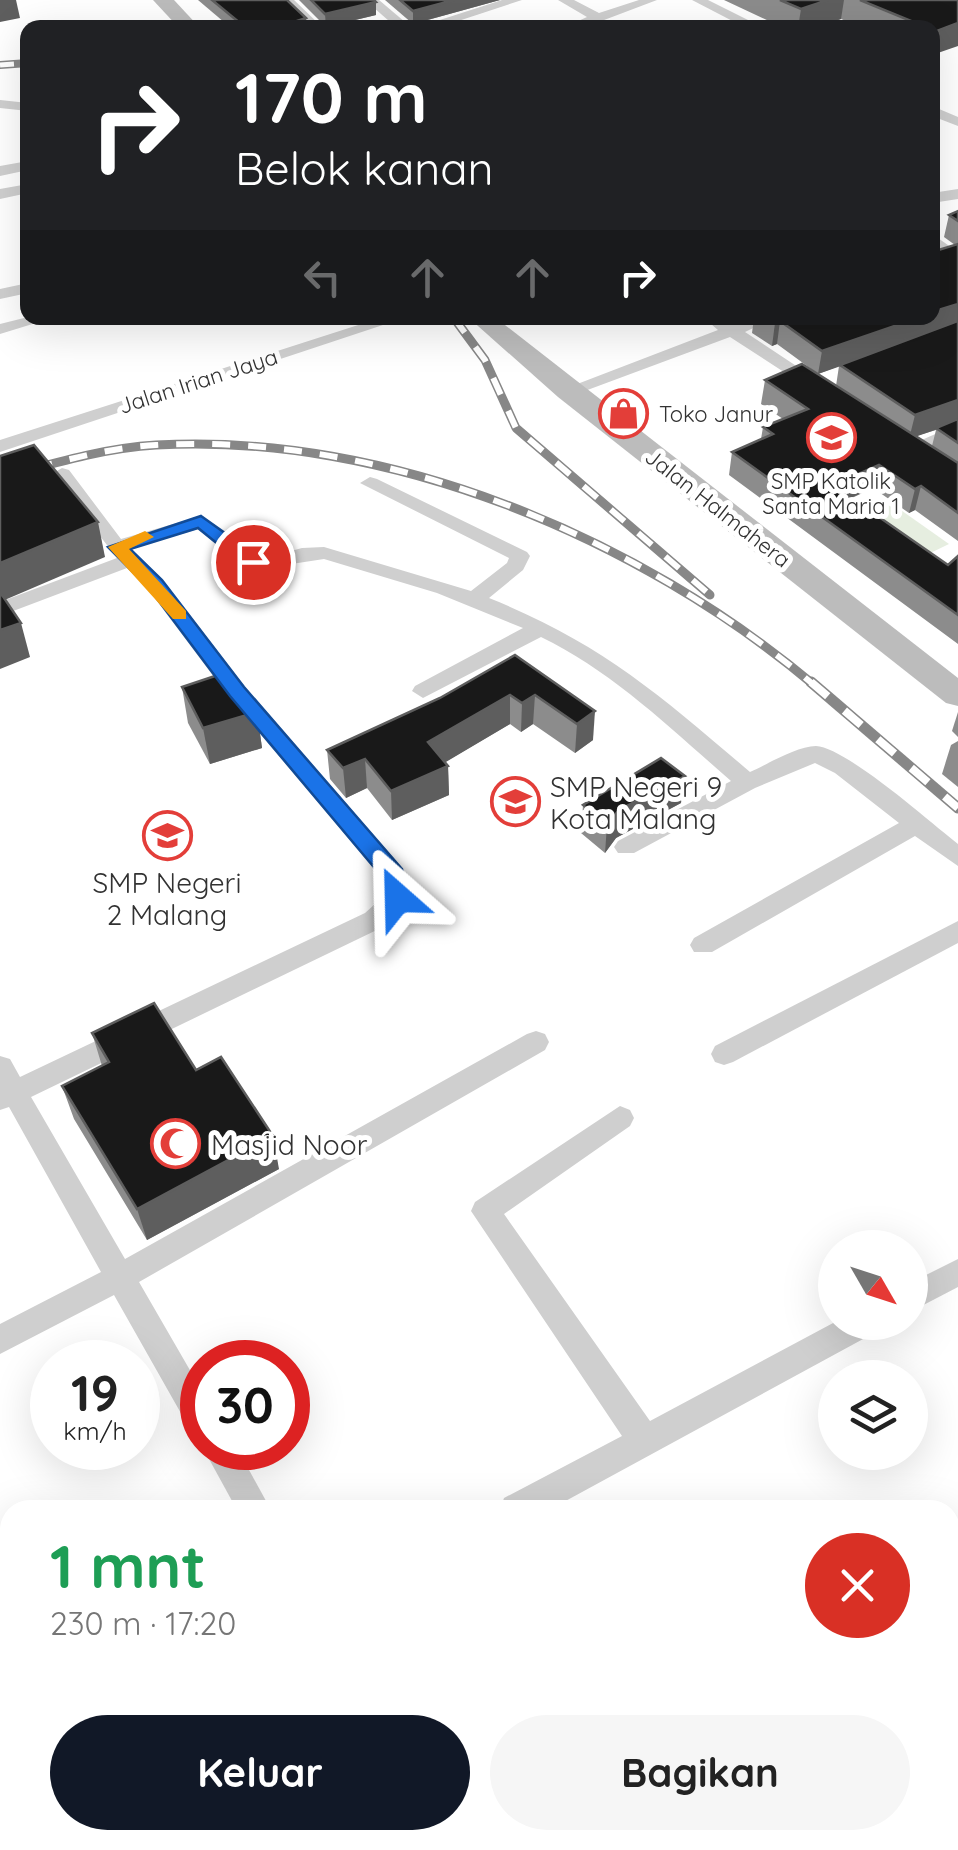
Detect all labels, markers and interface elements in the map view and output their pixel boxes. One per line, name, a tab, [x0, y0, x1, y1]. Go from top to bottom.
text: 170 m	[235, 53, 428, 141]
icon: right	[70, 60, 200, 190]
text: Belok kanan	[235, 140, 494, 196]
icon: left	[295, 250, 350, 305]
icon: ahead	[400, 250, 455, 305]
icon: ahead	[505, 250, 560, 305]
icon: right	[610, 250, 665, 305]
street label: Jalan Irian Jaya	[115, 342, 281, 420]
shop icon: Toko Janur	[598, 388, 650, 440]
place label: Toko Janur	[659, 400, 774, 428]
school or university icon: SMP Katolik Santa Maria 1	[805, 411, 857, 463]
street label: Jalan Halmahera	[640, 442, 796, 574]
place label: SMP Katolik Santa Maria 1	[762, 467, 900, 520]
pin	[211, 520, 296, 605]
icon: arrive	[226, 535, 281, 590]
place label: SMP Negeri 9 Kota Malang	[550, 769, 722, 836]
school or university icon: SMP Negeri 9 Kota Malang	[489, 776, 541, 828]
school or university icon: SMP Negeri 2 Malang	[141, 809, 193, 861]
position arrow	[346, 846, 450, 950]
place label: SMP Negeri 2 Malang	[93, 865, 241, 932]
mosque icon: Masjid Noor	[150, 1118, 202, 1170]
place label: Masjid Noor	[211, 1127, 368, 1162]
north arrow	[818, 1230, 928, 1340]
map controls	[818, 1230, 928, 1470]
speed limit sign: 30	[180, 1340, 310, 1470]
button: layers	[818, 1360, 928, 1470]
text: 19	[71, 1361, 119, 1424]
text: km/h	[63, 1415, 127, 1446]
text: 1 mnt	[50, 1528, 206, 1603]
button: close	[805, 1533, 910, 1638]
text: 230 m · 17:20	[50, 1603, 236, 1643]
button: Keluar	[50, 1715, 470, 1830]
button: Bagikan	[490, 1715, 910, 1830]

